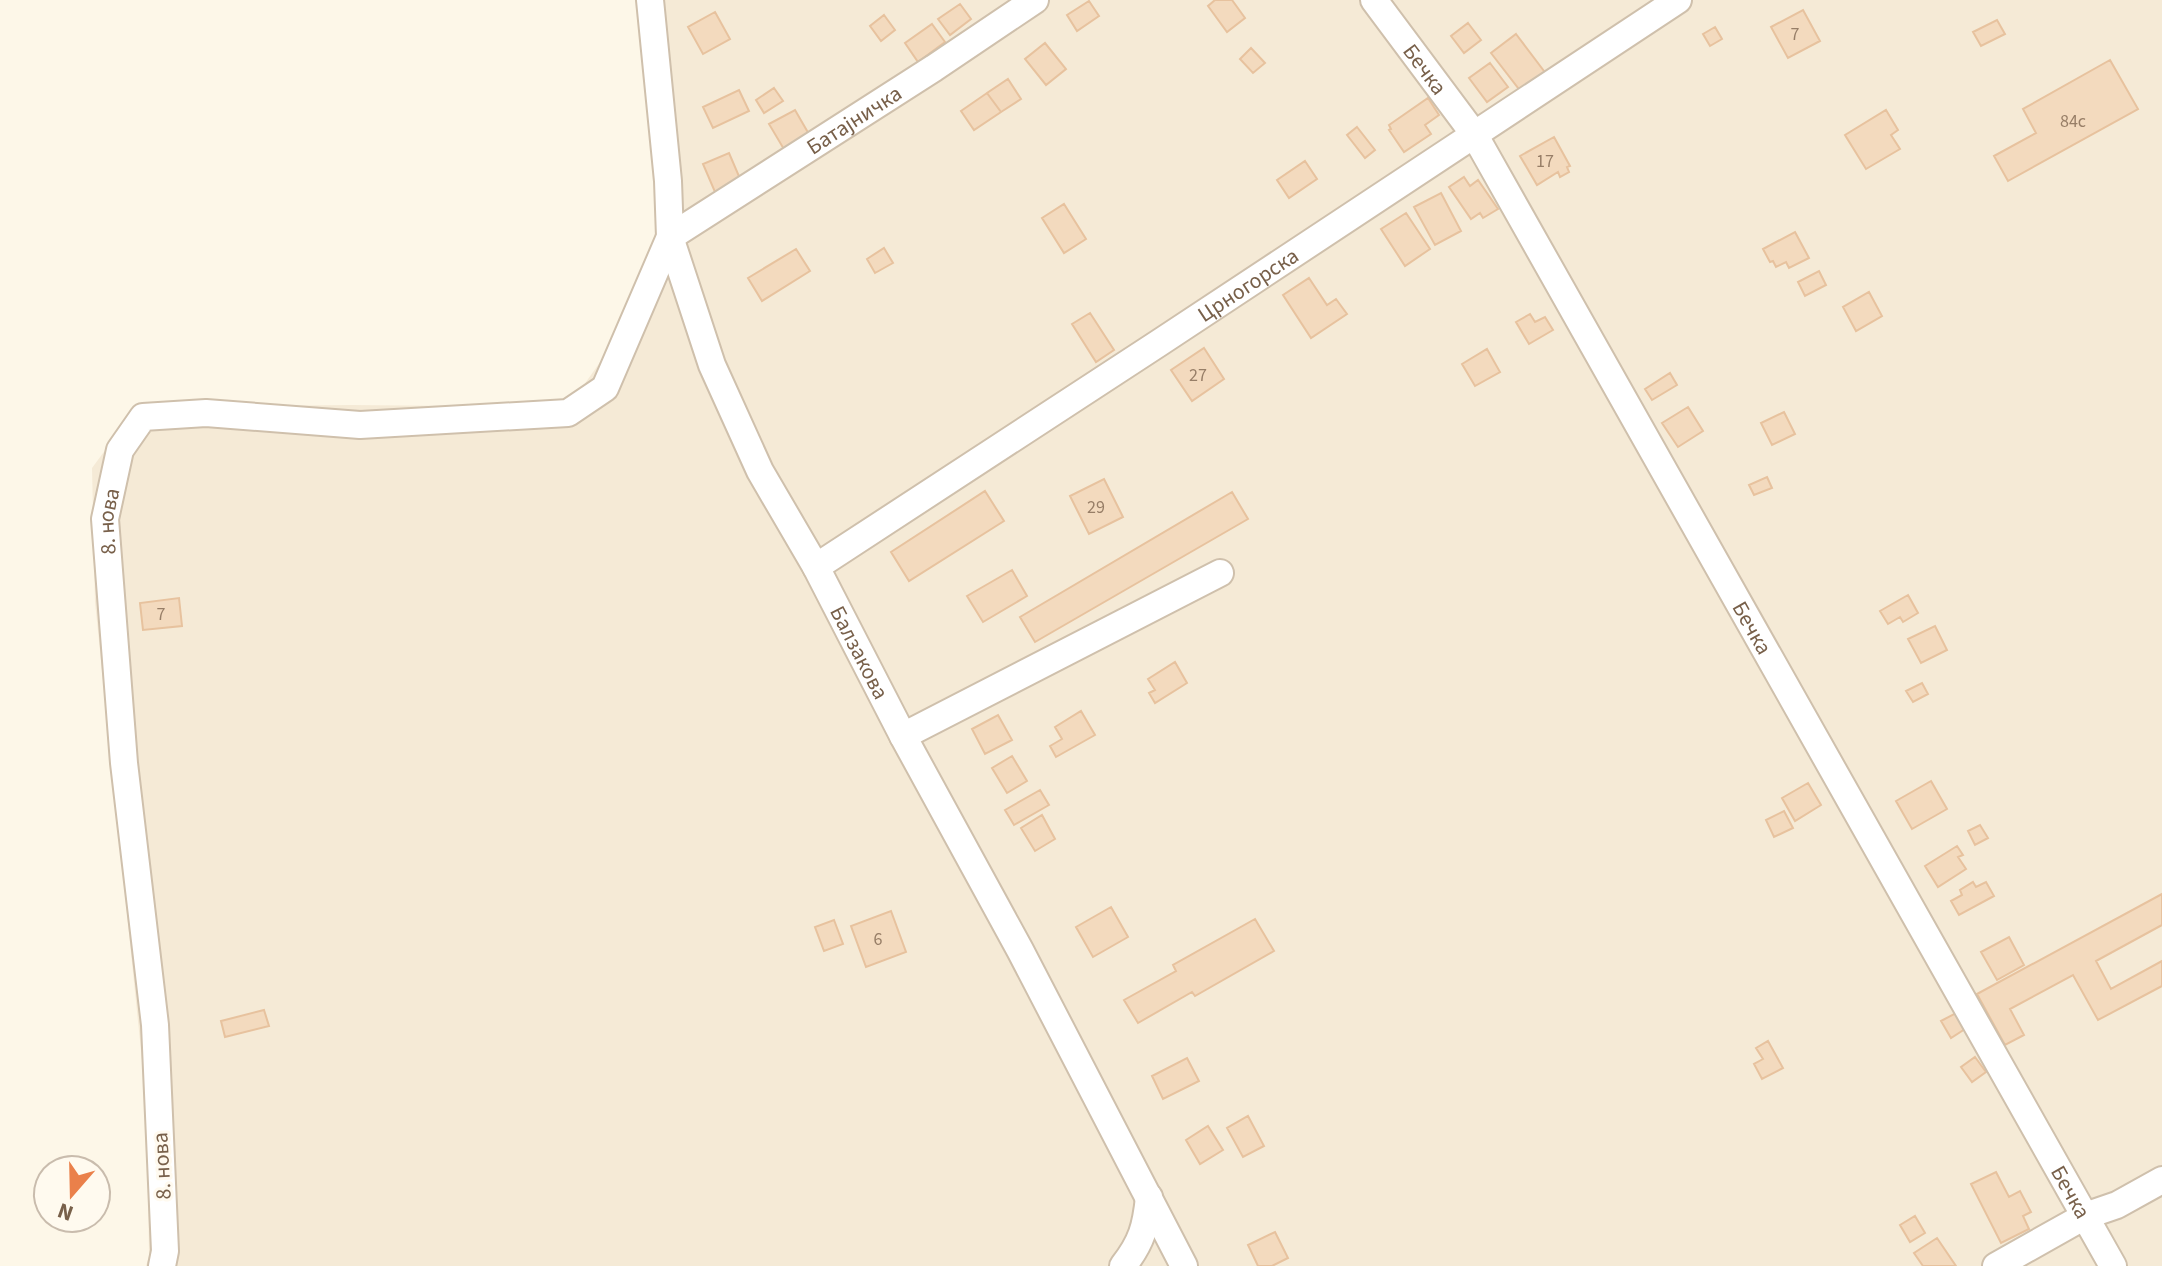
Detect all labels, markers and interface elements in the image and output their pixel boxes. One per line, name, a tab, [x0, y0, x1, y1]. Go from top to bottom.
house number: 7	[1791, 22, 1800, 47]
street label: Бечка	[1395, 37, 1454, 102]
street label: Батајничка	[800, 78, 908, 163]
house number: 84c	[2060, 109, 2086, 134]
house number: 17	[1536, 149, 1554, 174]
street label: Црногорска	[1191, 240, 1305, 330]
house number: 27	[1189, 363, 1207, 388]
street label: 8. нова	[90, 485, 128, 556]
house number: 29	[1087, 495, 1105, 520]
street label: Бечка	[1724, 596, 1780, 661]
street label: Балзакова	[822, 600, 896, 705]
house number: 7	[157, 602, 166, 627]
house number: 6	[874, 927, 883, 952]
street label: 8. нова	[144, 1131, 180, 1200]
north arrow	[32, 1154, 112, 1234]
street label: Бечка	[2042, 1160, 2098, 1225]
text: N	[53, 1194, 78, 1229]

